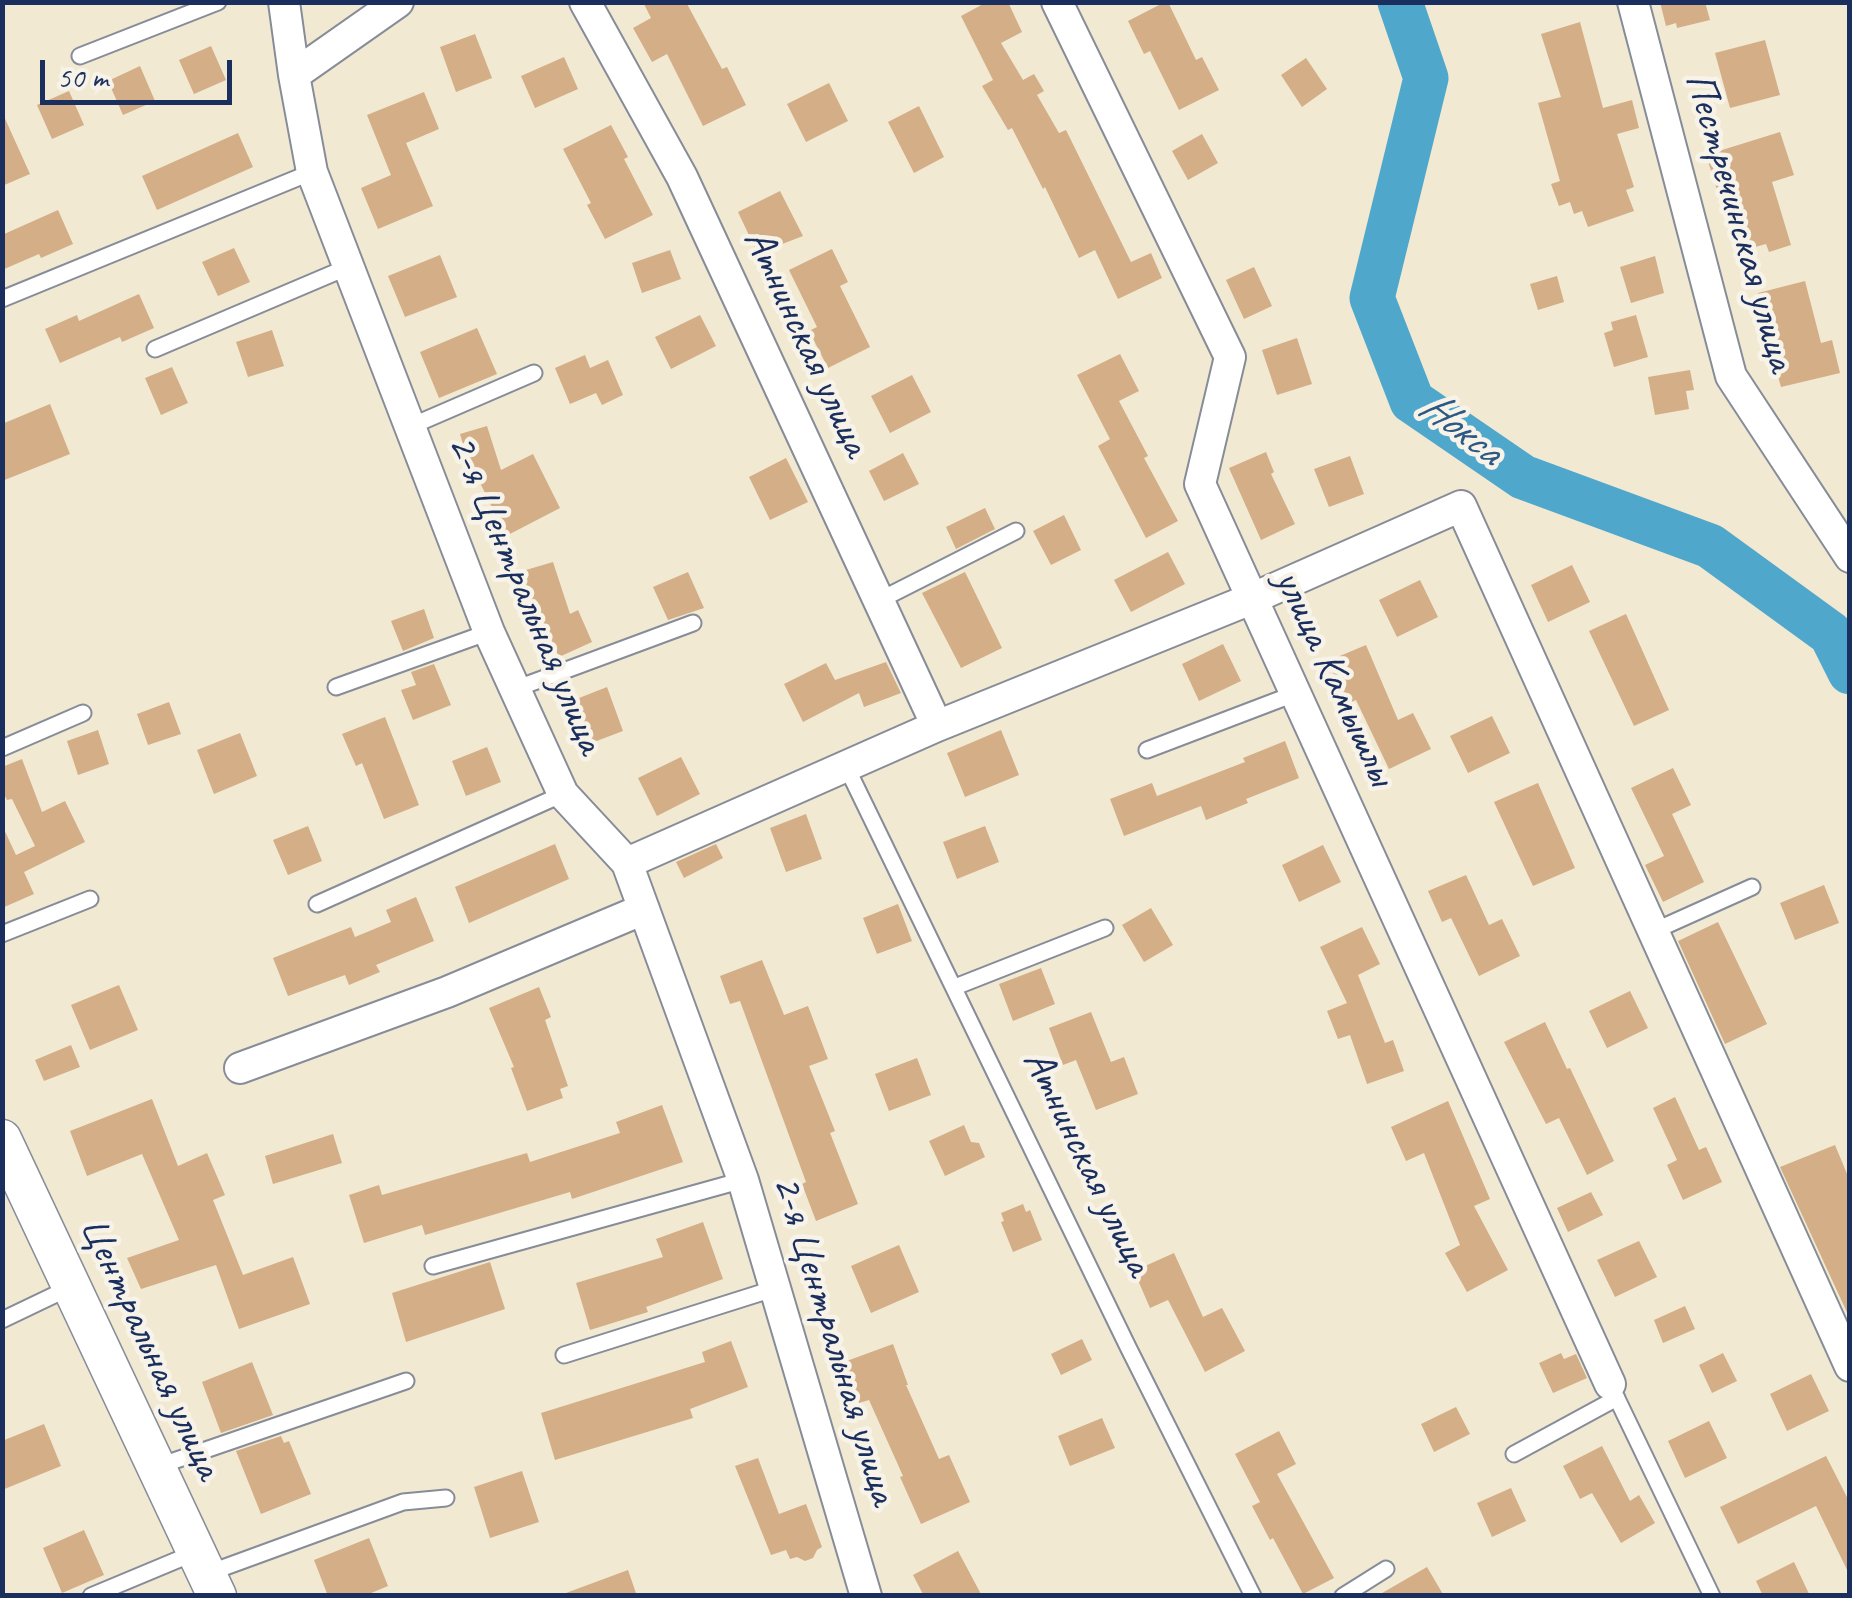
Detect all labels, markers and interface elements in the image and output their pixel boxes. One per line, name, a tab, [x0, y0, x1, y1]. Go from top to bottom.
scale bar	[45, 40, 238, 102]
text: 50 m	[57, 58, 108, 96]
street label: Пестречинская улица	[1672, 67, 1806, 377]
street label: Атнинская улица	[731, 222, 881, 464]
water label: Нокса	[1408, 380, 1512, 478]
street label: 2-я Центральная улица	[435, 427, 615, 761]
street label: улица Камышлы	[1262, 562, 1406, 794]
street label: Атнинская улица	[1011, 1042, 1163, 1284]
street label: 2-я Центральная улица	[760, 1169, 908, 1511]
street label: Центральная улица	[67, 1209, 233, 1487]

